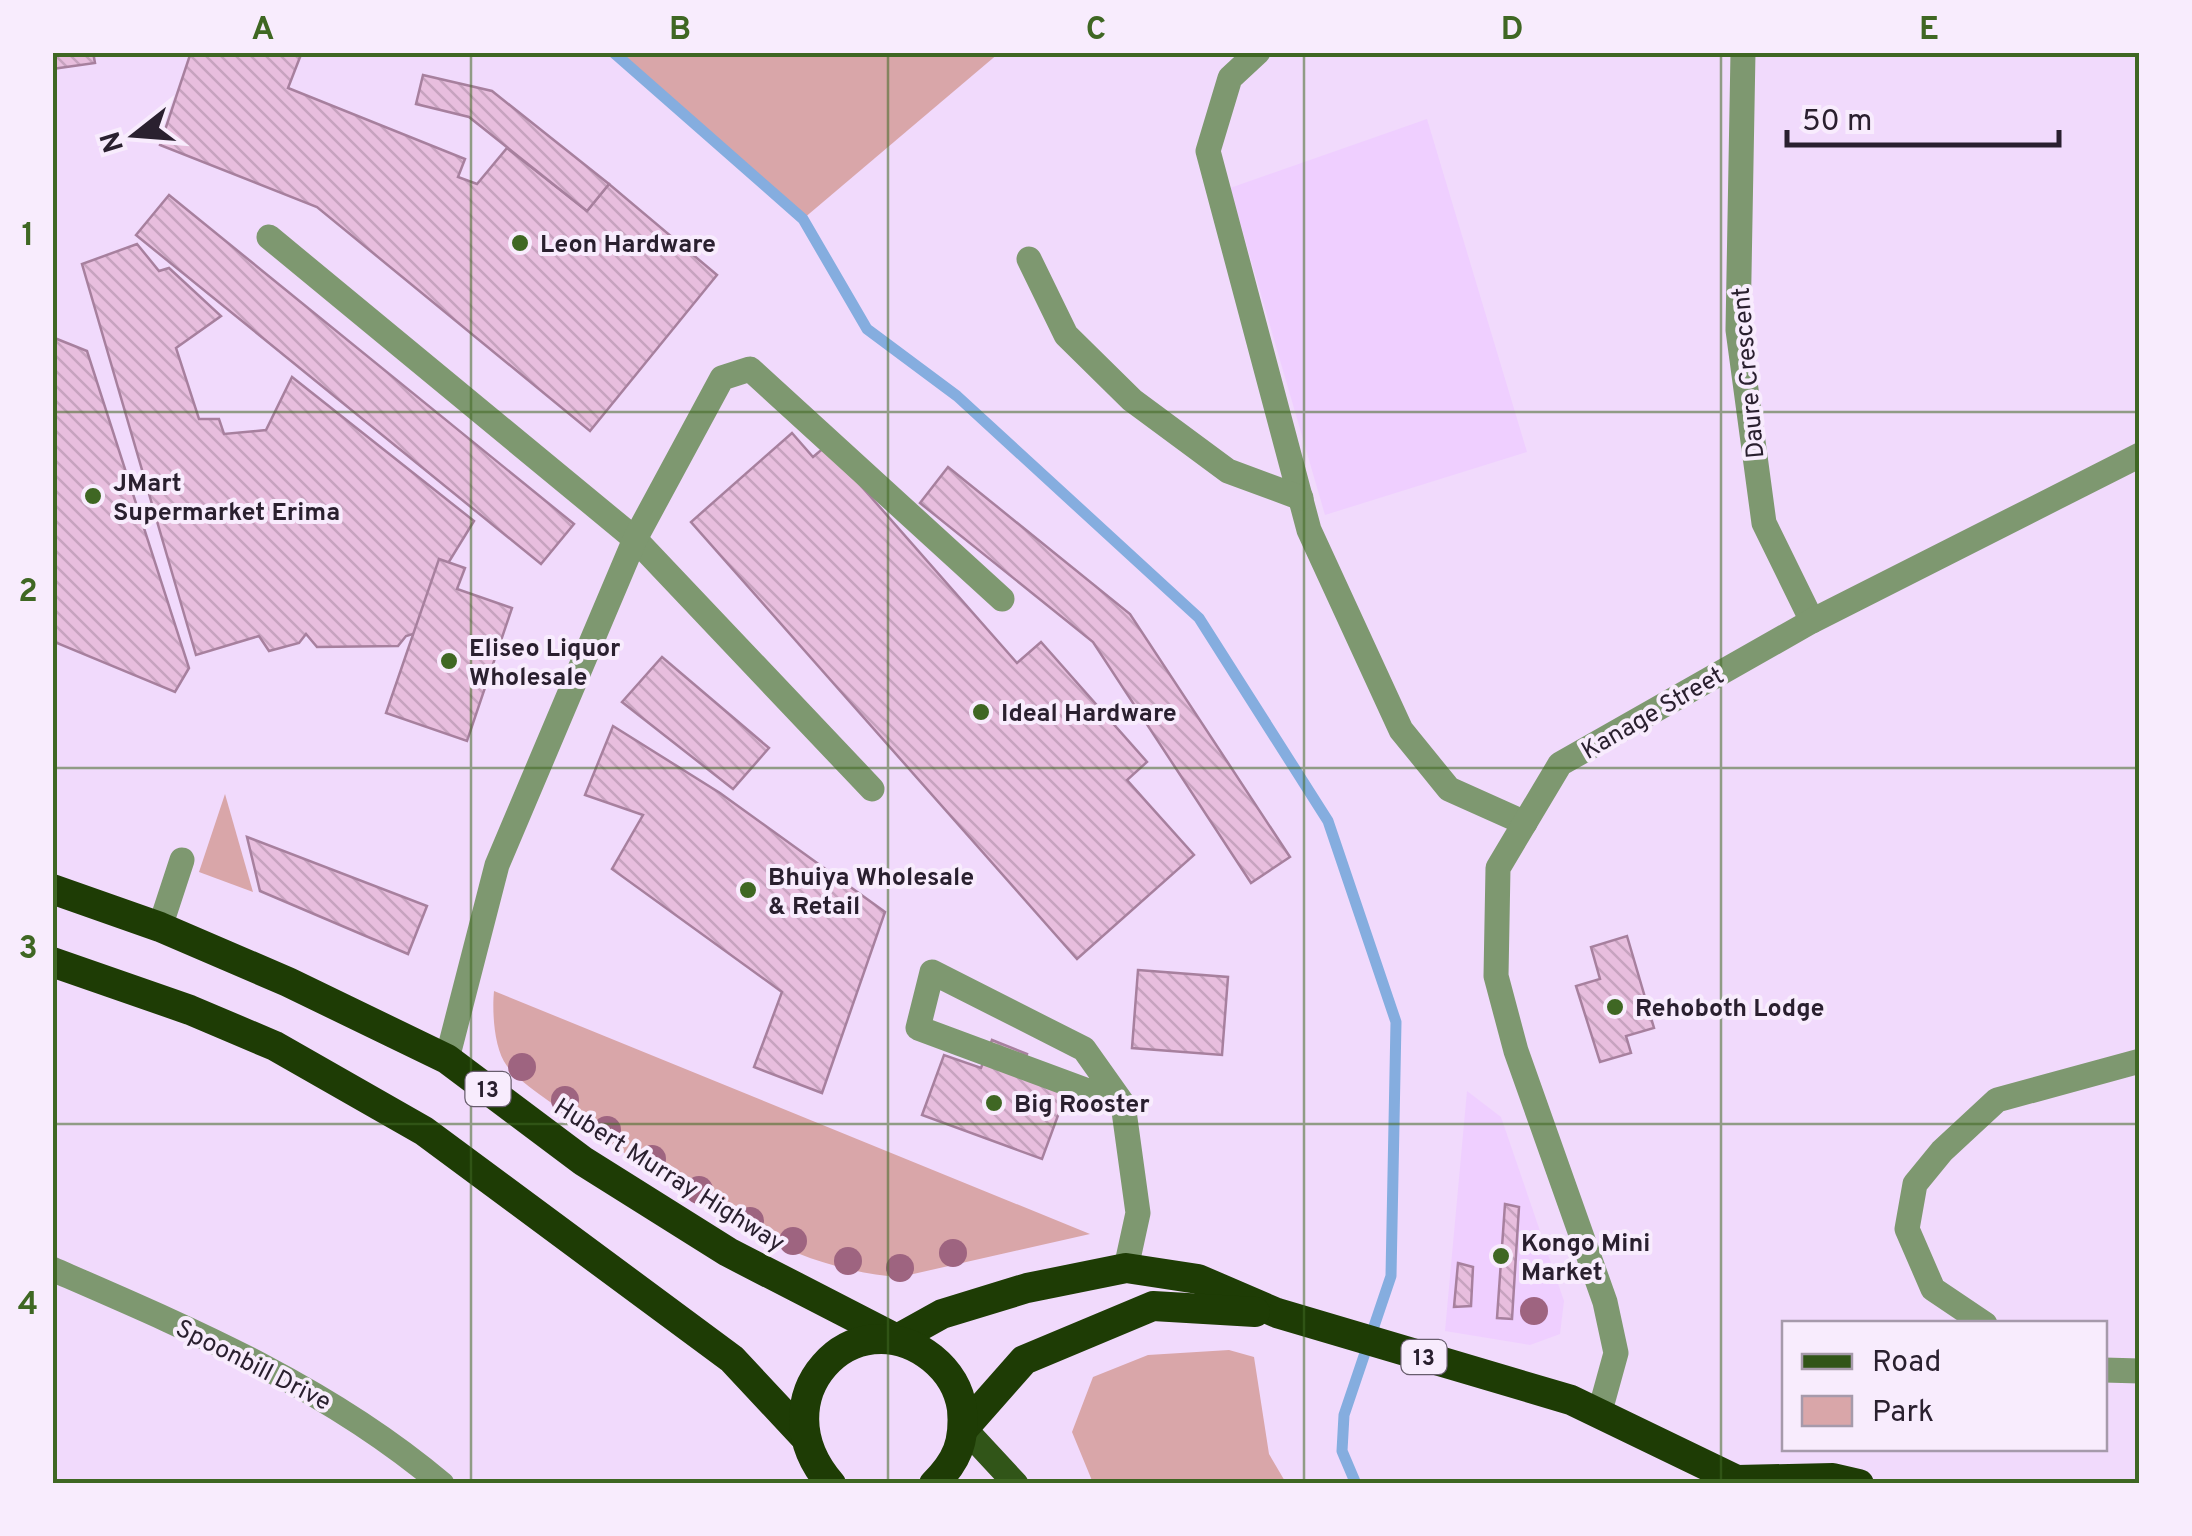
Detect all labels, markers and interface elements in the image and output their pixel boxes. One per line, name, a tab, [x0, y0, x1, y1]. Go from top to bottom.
text: A	[252, 11, 274, 51]
text: B	[669, 11, 691, 51]
text: C	[1086, 11, 1106, 51]
text: D	[1501, 11, 1523, 51]
text: E	[1919, 11, 1939, 51]
north arrow	[85, 85, 185, 185]
scale bar	[1787, 85, 2060, 147]
text: 50 m	[1802, 104, 1872, 141]
text: N	[94, 127, 134, 156]
text: 1	[22, 217, 34, 257]
place label: Leon Hardware	[540, 230, 716, 262]
marker: Leon Hardware	[509, 232, 531, 254]
street label: Daure Crescent	[1727, 286, 1773, 460]
place label: JMart Supermarket Erima	[113, 469, 340, 530]
marker: JMart Supermarket Erima	[82, 485, 104, 507]
text: 2	[18, 573, 38, 613]
place label: Eliseo Liquor Wholesale	[469, 634, 621, 695]
marker: Eliseo Liquor Wholesale	[438, 650, 460, 672]
street label: Kanage Street	[1576, 661, 1731, 768]
place label: Ideal Hardware	[1001, 699, 1177, 731]
marker: Ideal Hardware	[970, 701, 992, 723]
place label: Bhuiya Wholesale & Retail	[768, 863, 974, 924]
marker: Bhuiya Wholesale & Retail	[737, 879, 759, 901]
text: 3	[18, 930, 38, 970]
place label: Rehoboth Lodge	[1635, 994, 1824, 1026]
marker: Rehoboth Lodge	[1604, 996, 1626, 1018]
road number: 13	[466, 1072, 510, 1106]
place label: Big Rooster	[1014, 1090, 1150, 1122]
street label: Hubert Murray Highway	[547, 1092, 790, 1261]
marker: Big Rooster	[983, 1092, 1005, 1114]
place label: Kongo Mini Market	[1521, 1229, 1650, 1290]
marker: Kongo Mini Market	[1490, 1245, 1512, 1267]
text: 4	[18, 1286, 38, 1326]
street label: Spoonbill Drive	[169, 1314, 336, 1420]
legend	[1782, 1321, 2107, 1451]
road number: 13	[1402, 1340, 1446, 1374]
text: Road	[1872, 1345, 1941, 1382]
text: Park	[1872, 1395, 1934, 1432]

